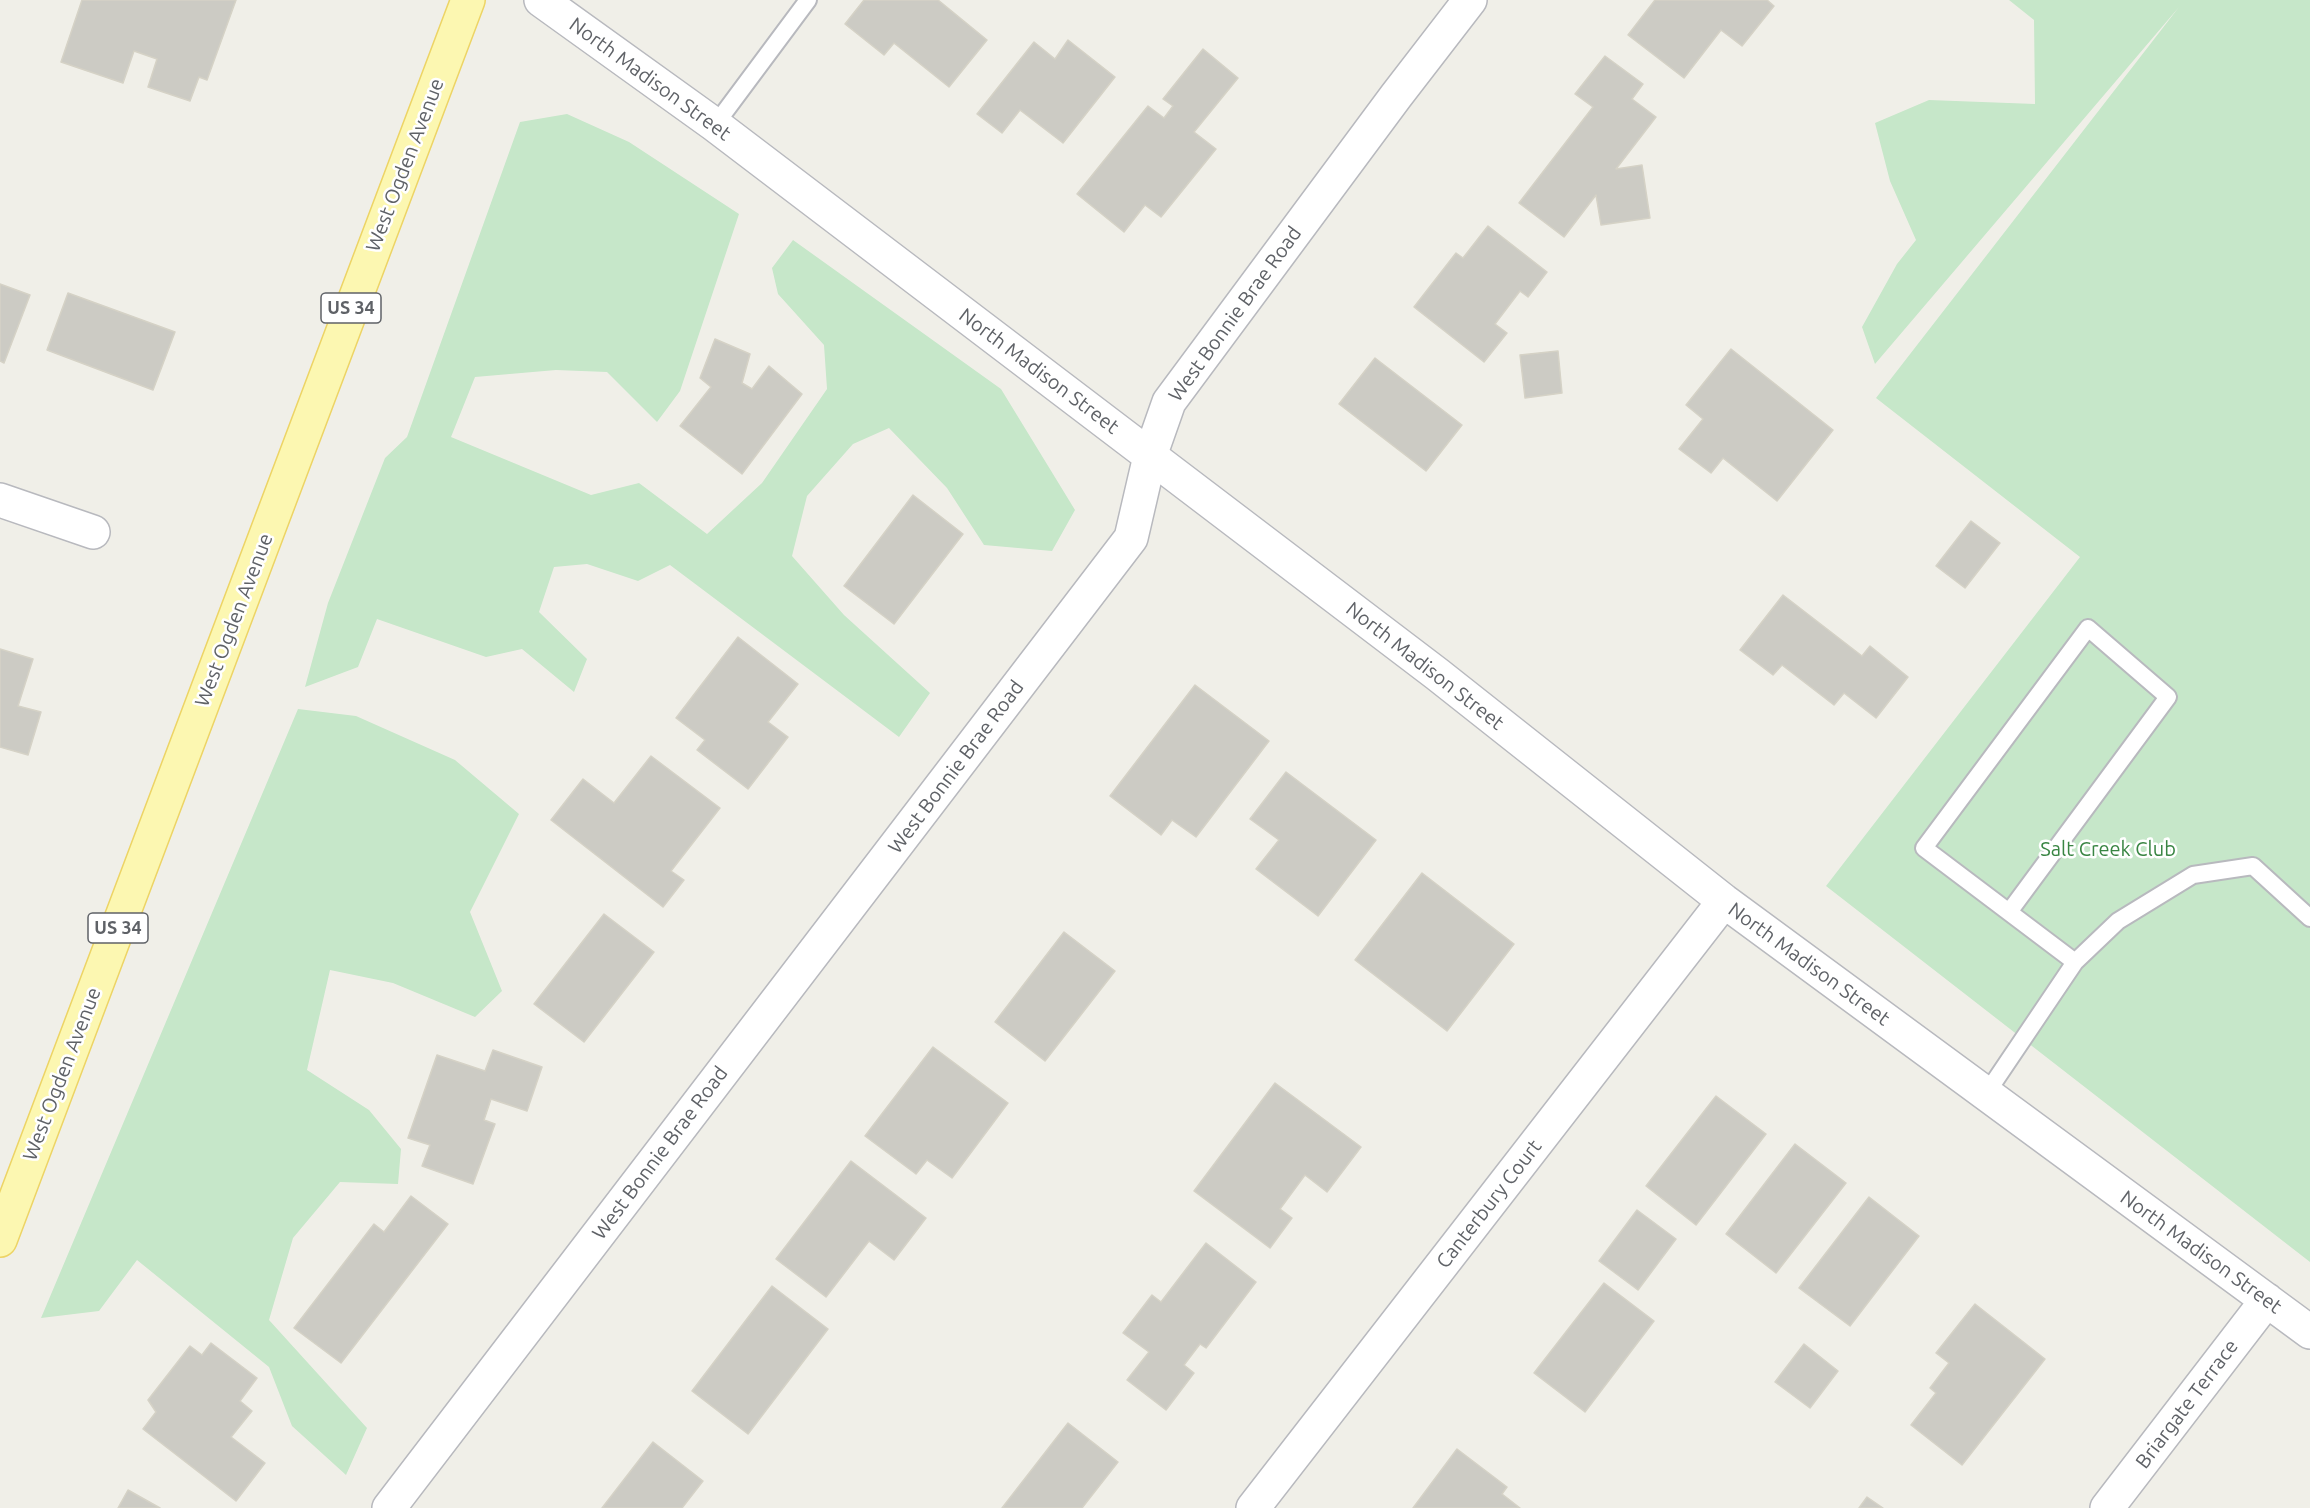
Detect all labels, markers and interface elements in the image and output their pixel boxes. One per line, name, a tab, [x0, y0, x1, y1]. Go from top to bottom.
street label: North Madison Street	[565, 12, 735, 146]
street label: West Ogden Avenue	[361, 75, 449, 255]
street label: West Bonnie Brae Road	[1163, 222, 1307, 406]
road number: US 34	[321, 293, 381, 323]
street label: North Madison Street	[954, 303, 1124, 439]
street label: West Ogden Avenue	[190, 530, 278, 710]
street label: North Madison Street	[1341, 597, 1509, 735]
street label: West Bonnie Brae Road	[883, 676, 1029, 858]
park label: Salt Creek Club	[2040, 837, 2176, 861]
street label: North Madison Street	[1724, 897, 1894, 1031]
road number: US 34	[88, 913, 148, 943]
street label: West Ogden Avenue	[18, 984, 106, 1164]
street label: West Bonnie Brae Road	[587, 1062, 733, 1244]
street label: Canterbury Court	[1431, 1135, 1547, 1273]
street label: North Madison Street	[2116, 1185, 2286, 1319]
street label: Briargate Terrace	[2131, 1335, 2243, 1473]

